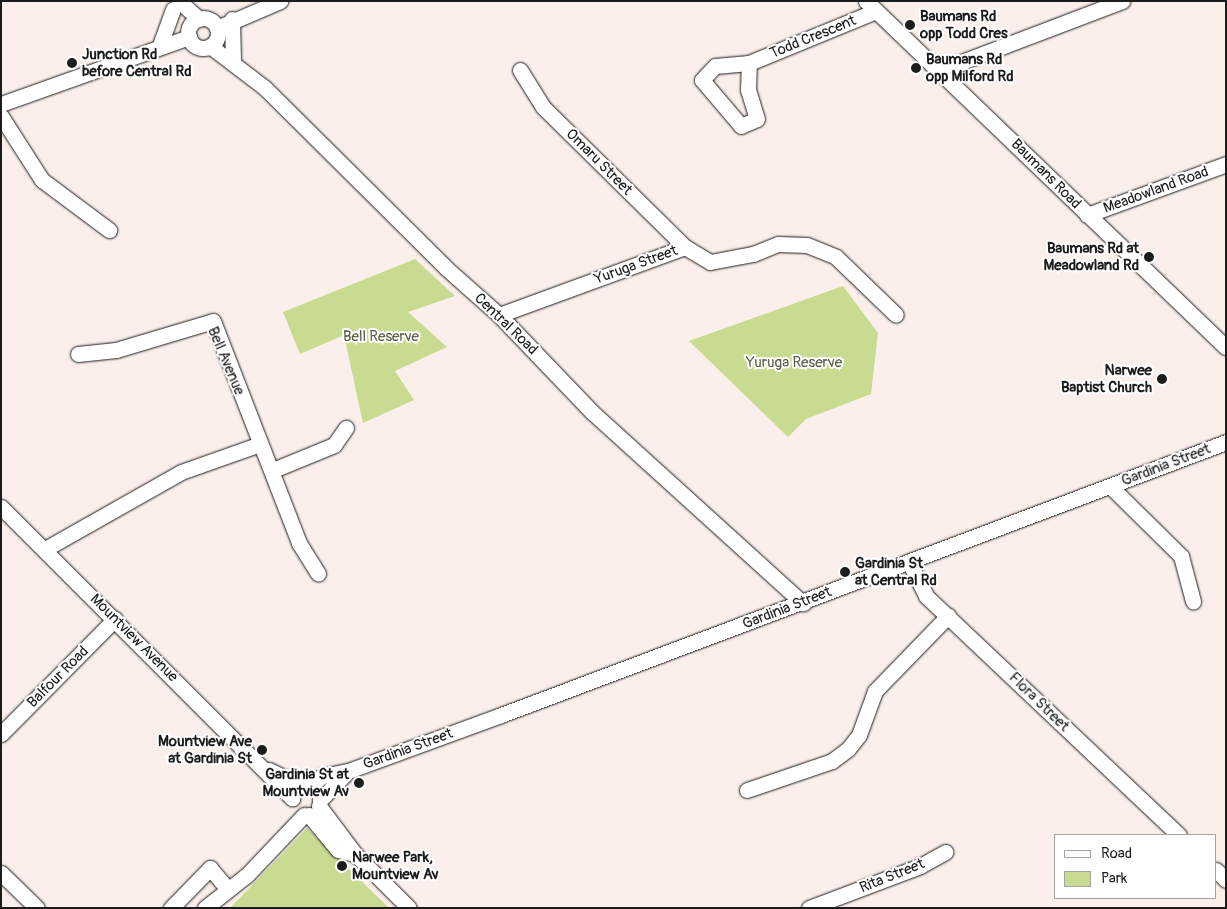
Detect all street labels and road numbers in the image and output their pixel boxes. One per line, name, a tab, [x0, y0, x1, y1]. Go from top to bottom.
street label: Todd Crescent	[767, 12, 859, 62]
street label: Omaru Street	[562, 125, 636, 199]
street label: Baumans Road	[1007, 135, 1085, 213]
street label: Meadowland Road	[1101, 163, 1211, 217]
street label: Yuruga Street	[592, 242, 680, 288]
street label: Central Road	[471, 289, 541, 359]
street label: Bell Avenue	[204, 324, 248, 398]
street label: Gardinia Street	[1119, 440, 1213, 490]
street label: Gardinia Street	[740, 583, 834, 633]
street label: Mountview Avenue	[86, 590, 182, 686]
street label: Balfour Road	[24, 643, 92, 711]
street label: Flora Street	[1005, 669, 1073, 735]
street label: Gardinia Street	[361, 724, 455, 774]
street label: Rita Street	[857, 855, 927, 897]

